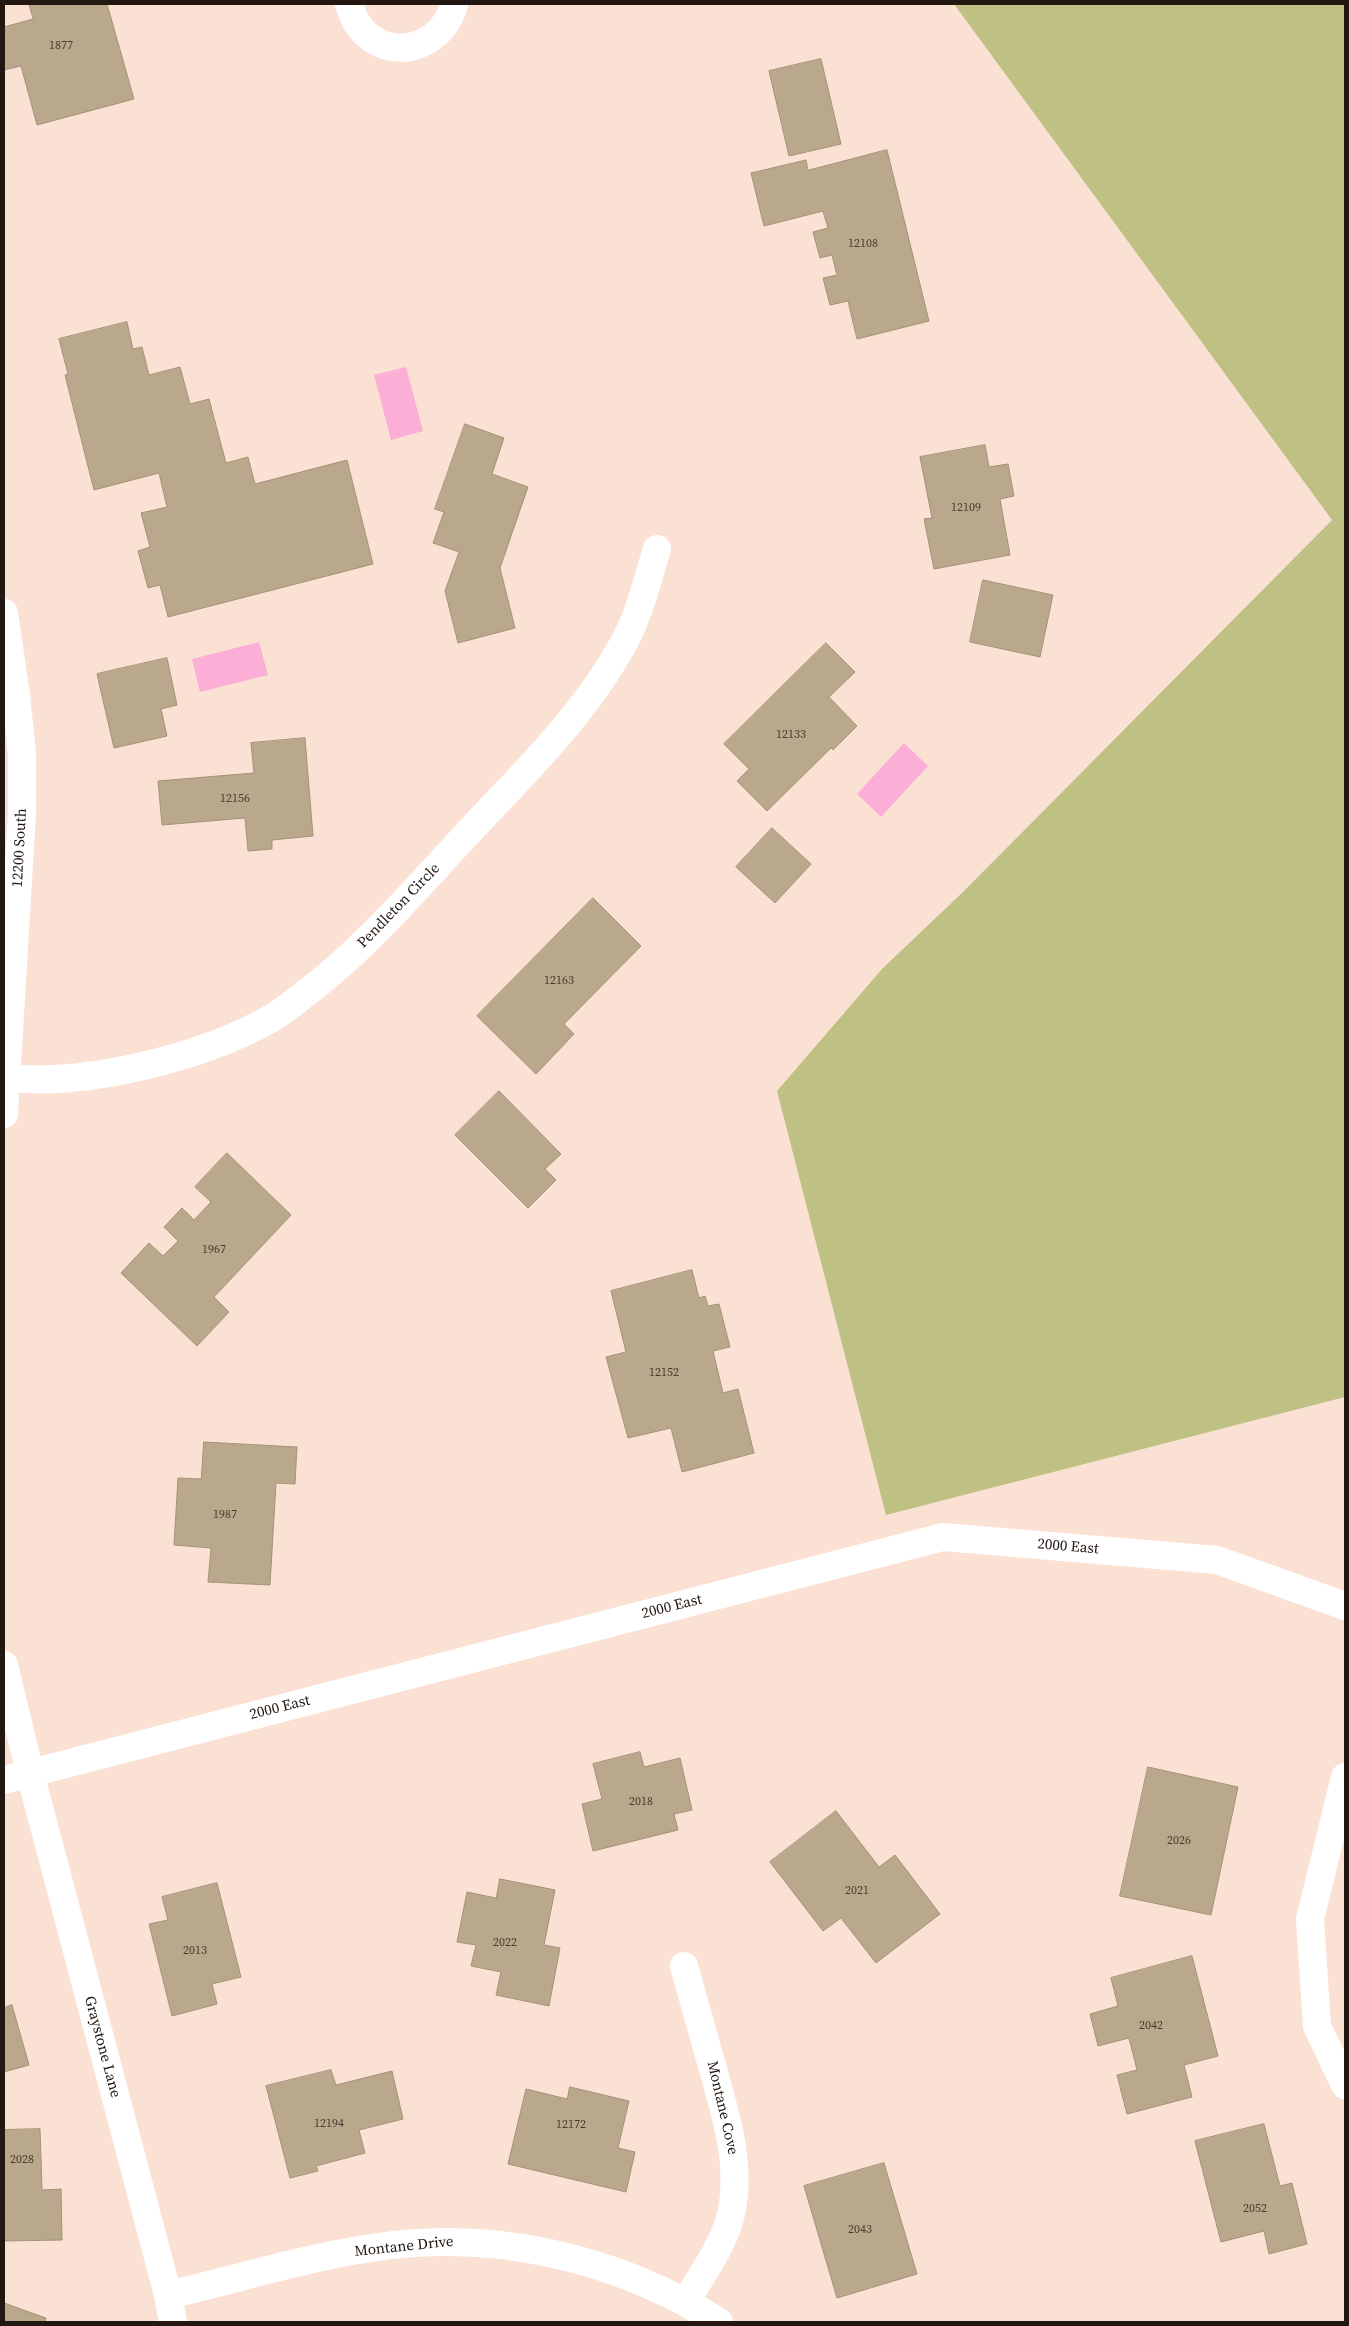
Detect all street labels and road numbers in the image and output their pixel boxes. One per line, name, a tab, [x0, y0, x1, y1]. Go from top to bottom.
street label: 12200 South	[9, 808, 31, 888]
street label: Pendleton Circle	[354, 860, 444, 952]
street label: 2000 East	[1037, 1535, 1099, 1559]
street label: 2000 East	[640, 1591, 704, 1623]
street label: 2000 East	[248, 1692, 312, 1724]
street label: Graystone Lane	[80, 1994, 124, 2100]
street label: Montane Cove	[702, 2059, 742, 2157]
street label: Montane Drive	[354, 2233, 454, 2261]

